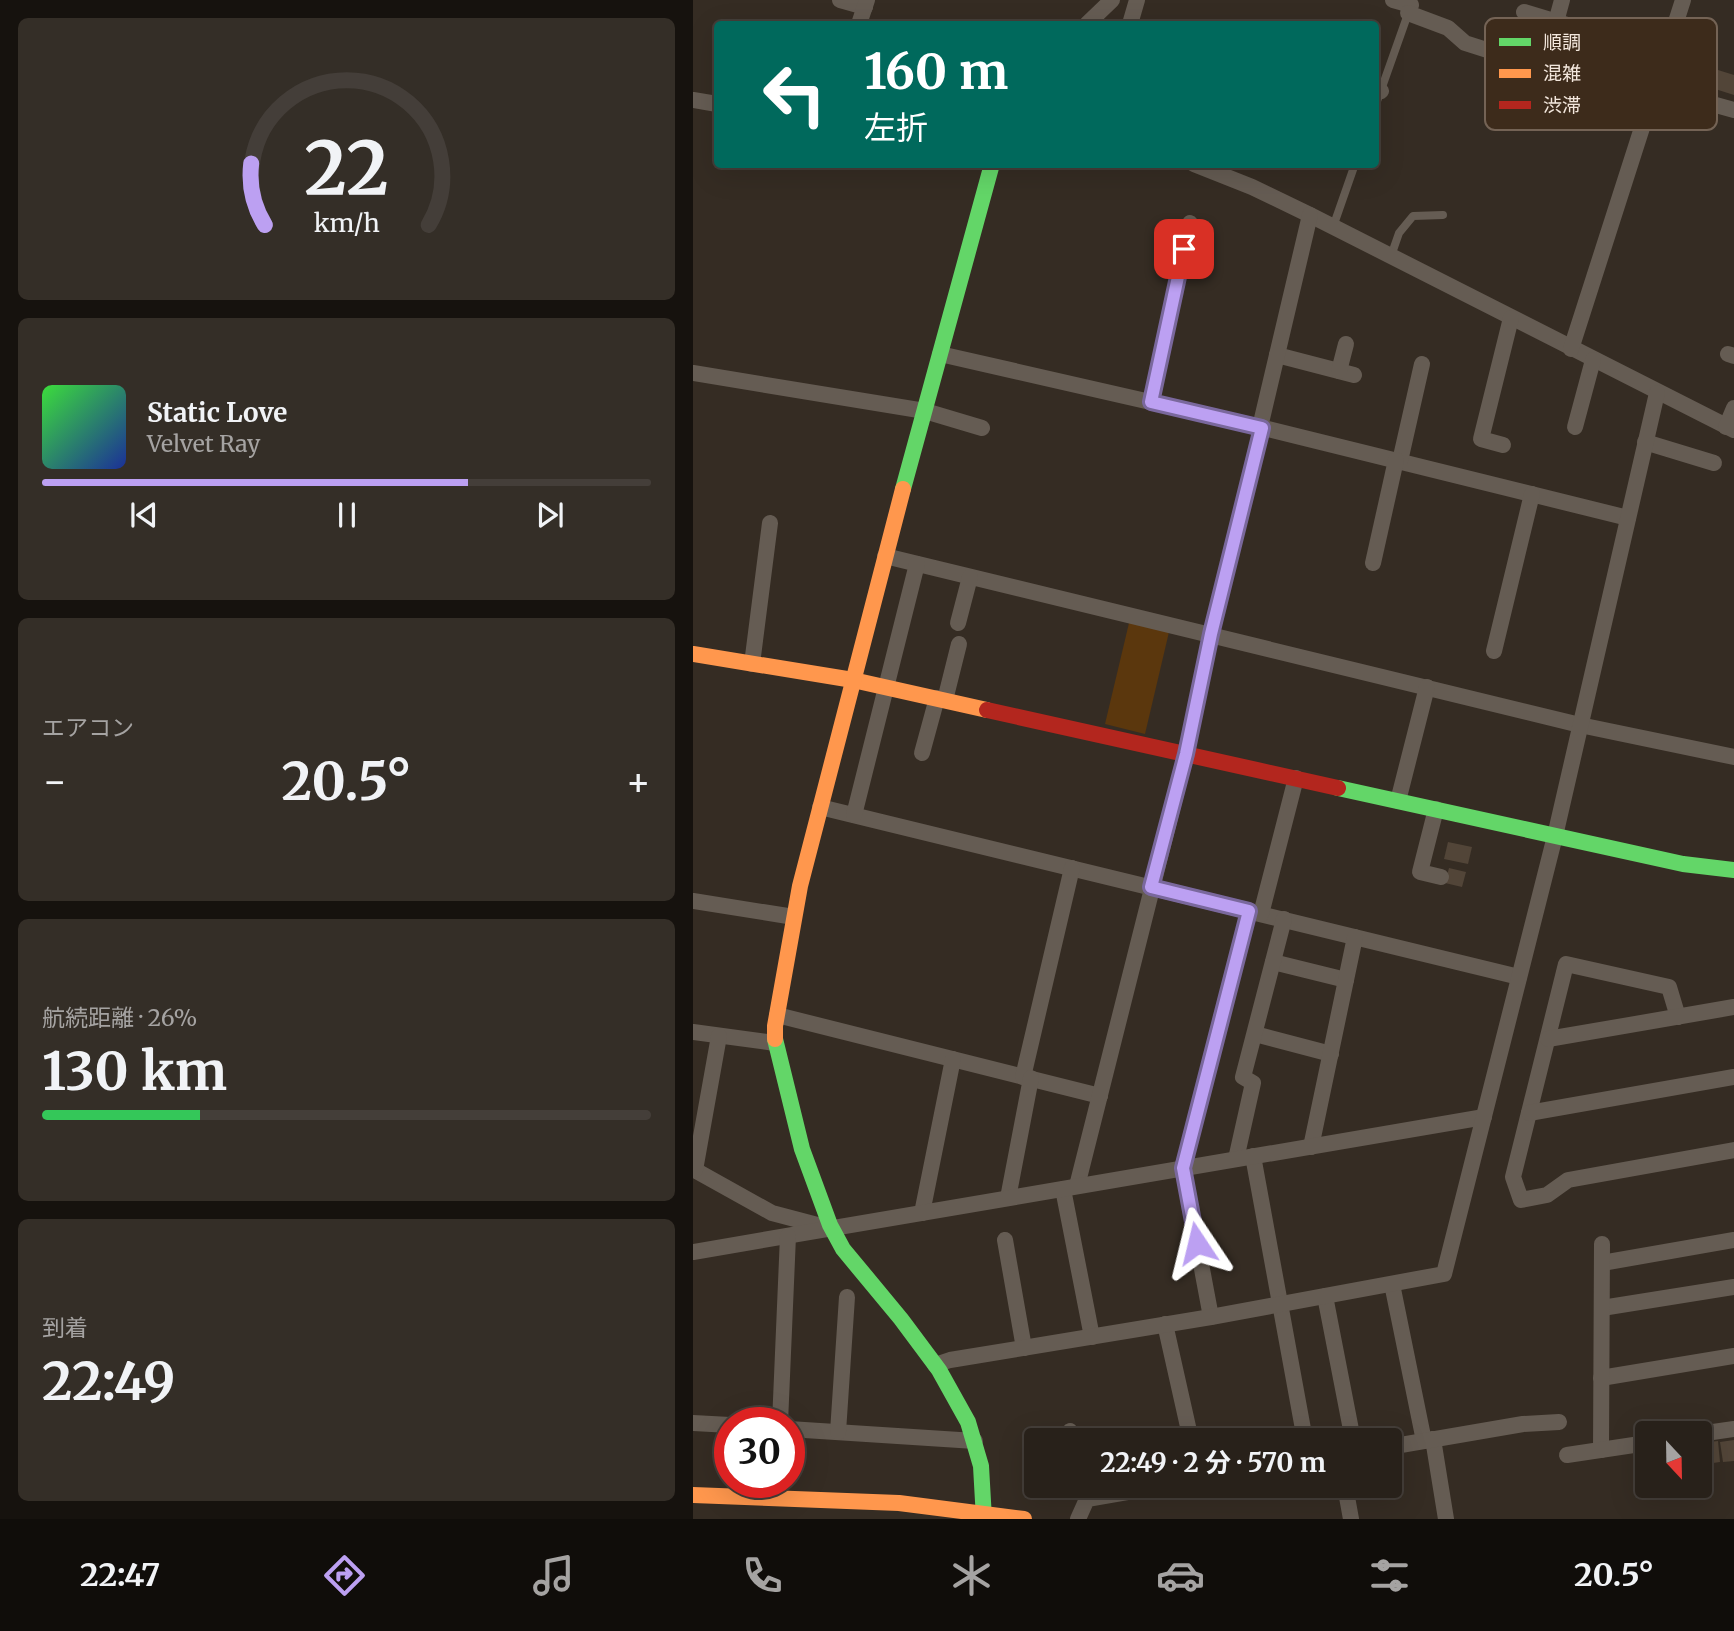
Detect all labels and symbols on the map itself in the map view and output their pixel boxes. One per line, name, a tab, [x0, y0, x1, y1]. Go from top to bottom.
legend	[1485, 18, 1717, 130]
text: 順調	[1543, 30, 1581, 54]
text: 混雑	[1543, 61, 1581, 85]
text: 渋滞	[1543, 93, 1581, 117]
pin	[1154, 219, 1214, 279]
position arrow	[1160, 1206, 1234, 1280]
speed limit sign: 30	[714, 1407, 805, 1498]
north arrow	[1635, 1421, 1711, 1498]

